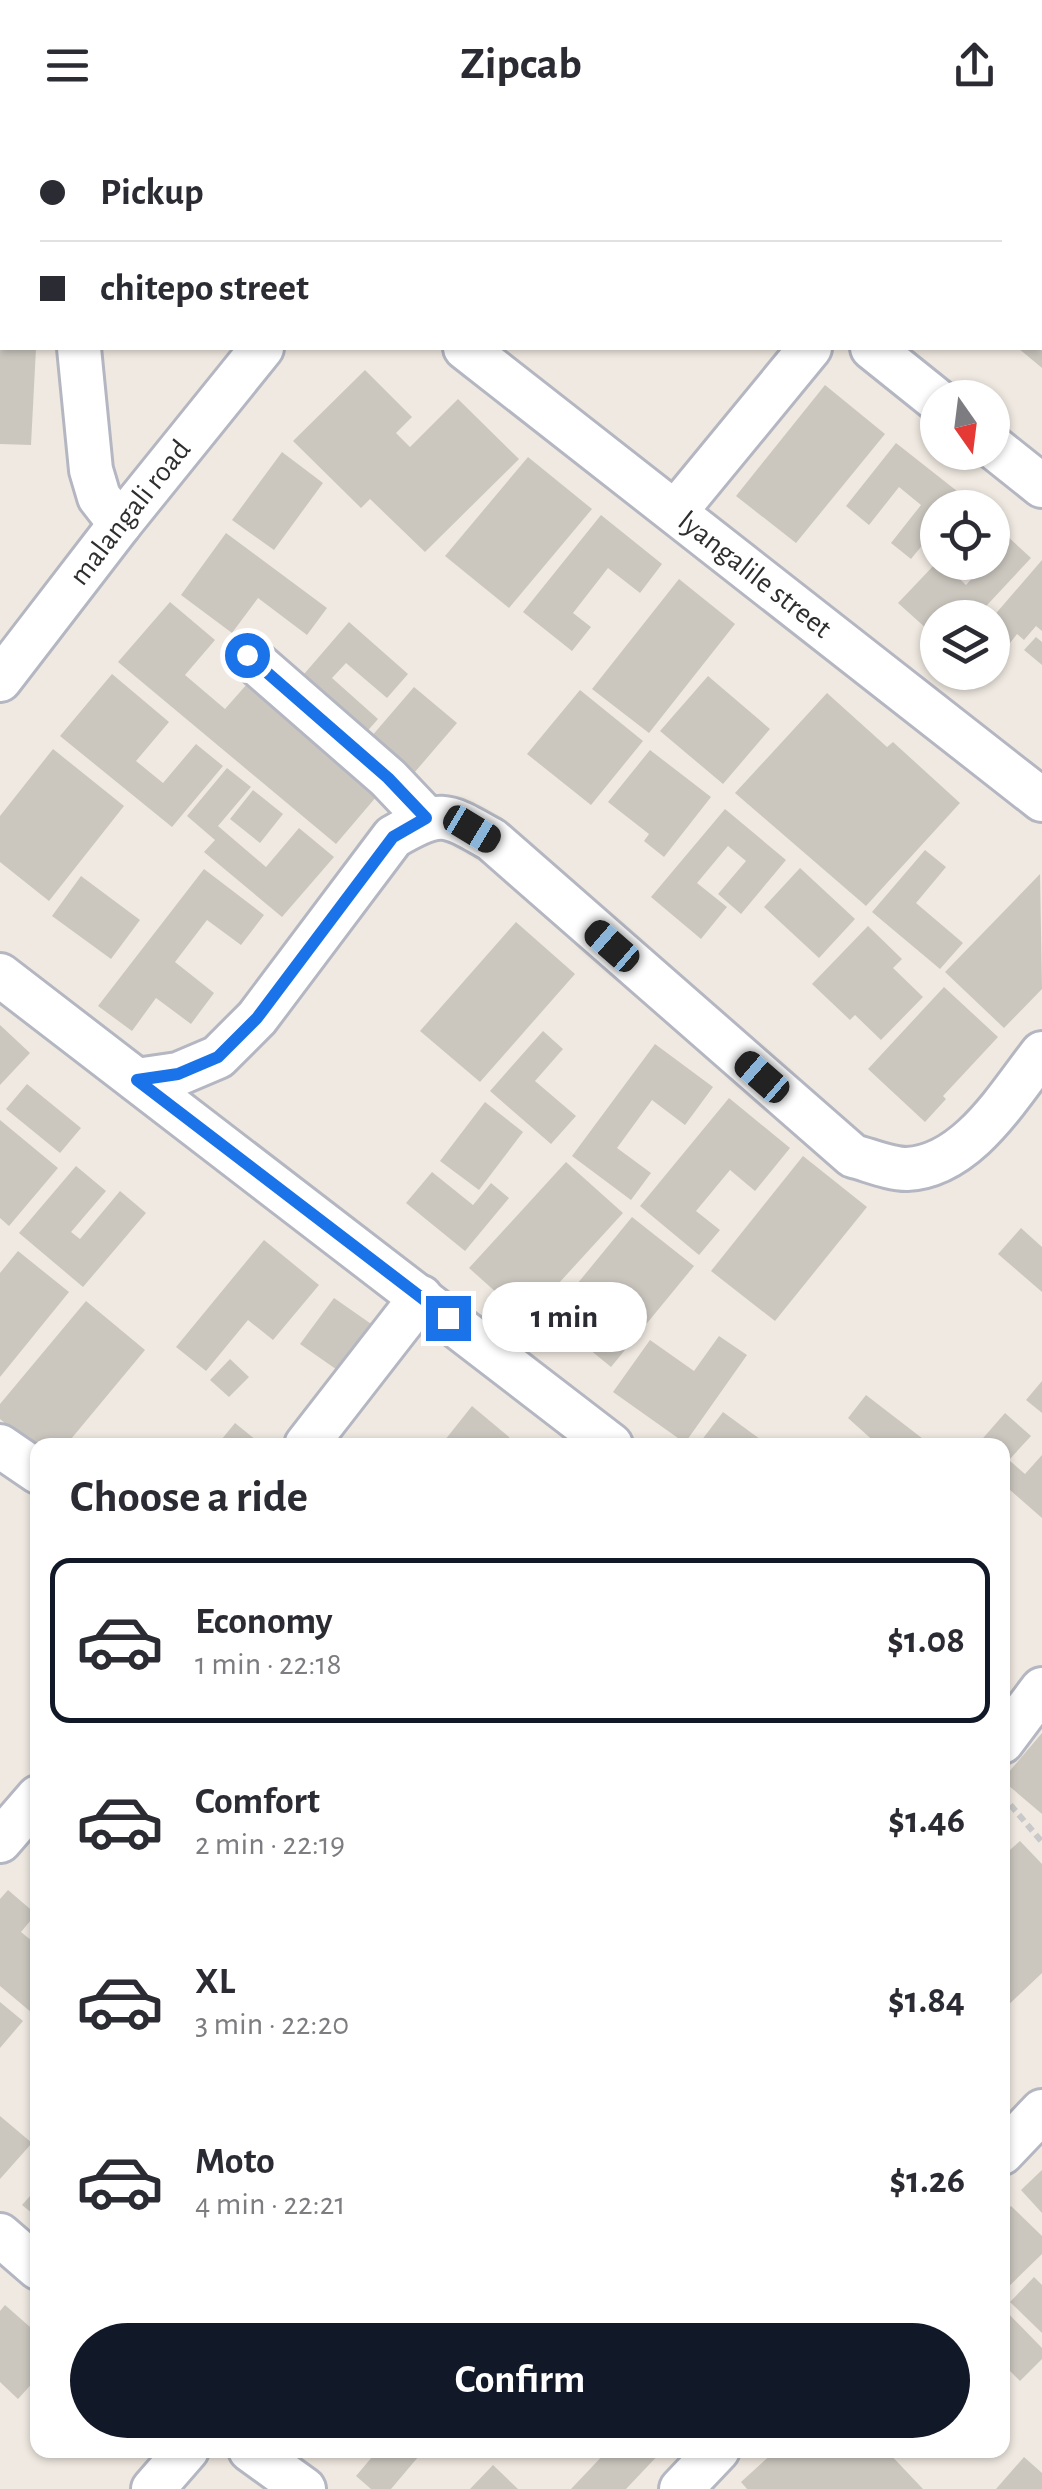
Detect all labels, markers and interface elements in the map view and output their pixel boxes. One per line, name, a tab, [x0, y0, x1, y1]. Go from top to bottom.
icon: menu	[40, 38, 95, 93]
icon: share	[947, 38, 1002, 93]
text: Zipcab	[460, 42, 582, 87]
text: Pickup	[100, 174, 204, 212]
text: chitepo street	[100, 270, 309, 308]
north arrow	[920, 380, 1010, 470]
map controls	[920, 380, 1010, 690]
street label: malangali road	[64, 434, 196, 591]
button: locate	[920, 490, 1010, 580]
street label: lyangalile street	[672, 506, 837, 644]
button: layers	[920, 600, 1010, 690]
route start	[225, 633, 270, 678]
car	[439, 801, 505, 857]
car	[580, 915, 644, 977]
car	[730, 1046, 794, 1108]
callout: 1 min	[483, 1283, 648, 1353]
route end	[426, 1296, 471, 1341]
text: 1 min	[531, 1301, 598, 1333]
text: Choose a ride	[70, 1475, 308, 1520]
icon: car	[75, 1596, 165, 1686]
text: Economy	[195, 1603, 333, 1641]
text: $1.08	[887, 1622, 965, 1660]
text: 1 min · 22:18	[195, 1648, 342, 1680]
icon: car	[75, 1776, 165, 1866]
text: Comfort	[195, 1783, 320, 1821]
text: $1.46	[888, 1802, 965, 1840]
text: 2 min · 22:19	[195, 1828, 345, 1860]
icon: car	[75, 1956, 165, 2046]
text: XL	[195, 1963, 235, 2001]
text: $1.84	[888, 1982, 965, 2020]
text: 3 min · 22:20	[195, 2008, 349, 2040]
icon: car	[75, 2136, 165, 2226]
text: Moto	[195, 2143, 275, 2181]
text: $1.26	[889, 2162, 965, 2200]
text: 4 min · 22:21	[195, 2188, 345, 2220]
button: Confirm	[70, 2323, 970, 2438]

